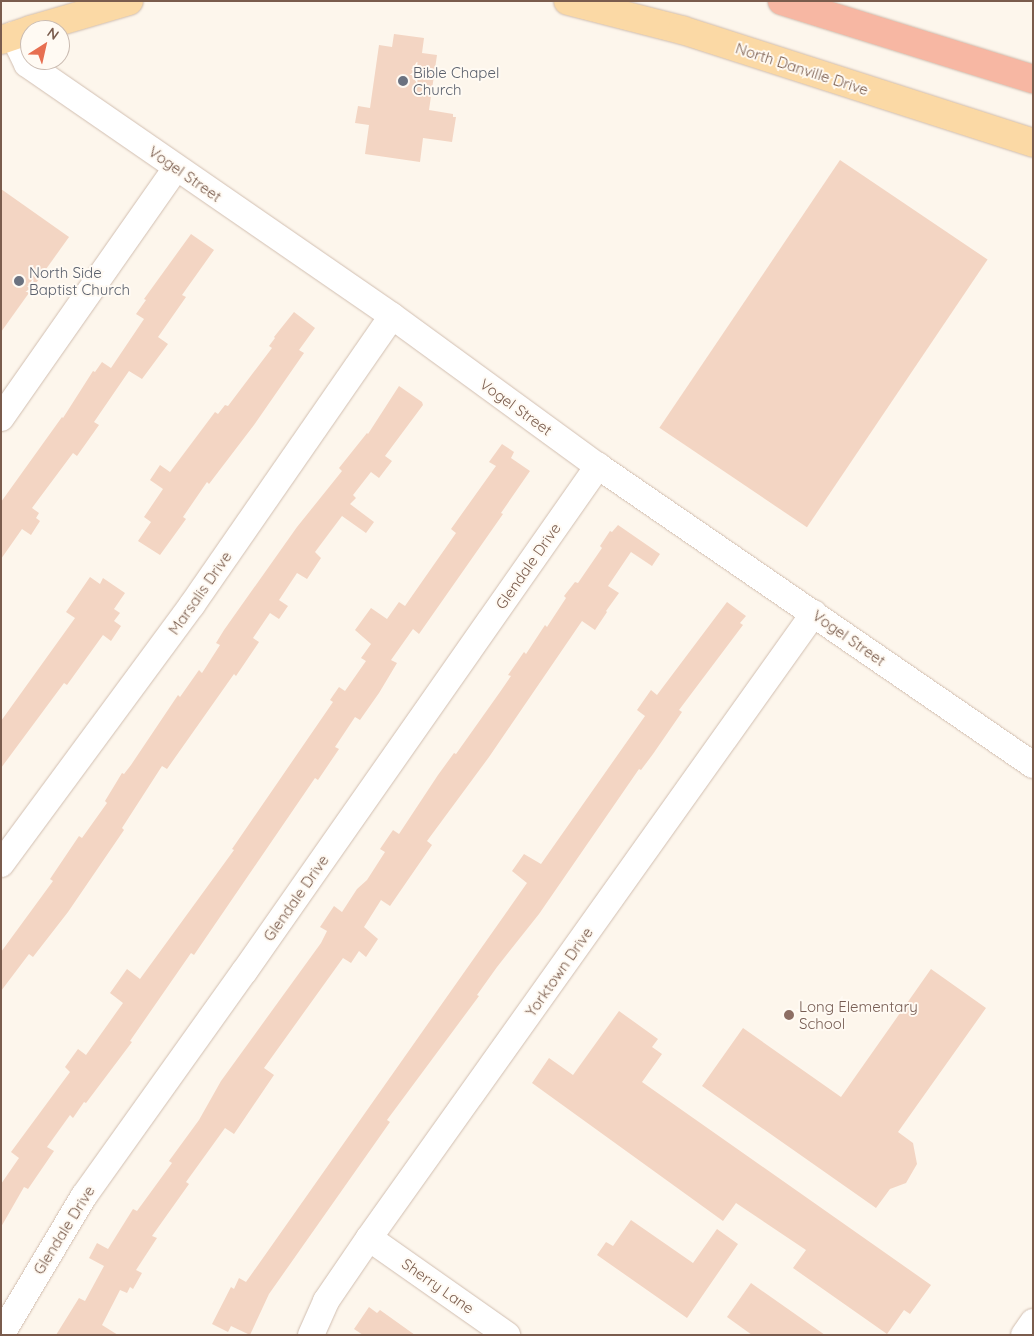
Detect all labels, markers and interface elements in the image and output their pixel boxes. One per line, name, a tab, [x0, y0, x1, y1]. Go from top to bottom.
north arrow	[20, 20, 70, 70]
text: N	[44, 23, 62, 44]
street label: North Danville Drive	[733, 39, 871, 99]
place label: Bible Chapel Church	[413, 63, 499, 98]
marker: Bible Chapel Church	[397, 75, 409, 87]
street label: Vogel Street	[145, 142, 225, 206]
place label: North Side Baptist Church	[29, 263, 130, 298]
marker: North Side Baptist Church	[13, 275, 25, 287]
street label: Vogel Street	[476, 375, 556, 439]
street label: Glendale Drive	[492, 519, 564, 613]
street label: Marsalis Drive	[165, 548, 235, 638]
street label: Vogel Street	[809, 606, 889, 670]
street label: Glendale Drive	[260, 851, 332, 945]
street label: Yorktown Drive	[522, 924, 596, 1020]
place label: Long Elementary School	[799, 997, 918, 1032]
marker: Long Elementary School	[783, 1009, 795, 1021]
street label: Glendale Drive	[30, 1182, 98, 1278]
street label: Sherry Lane	[399, 1255, 477, 1317]

